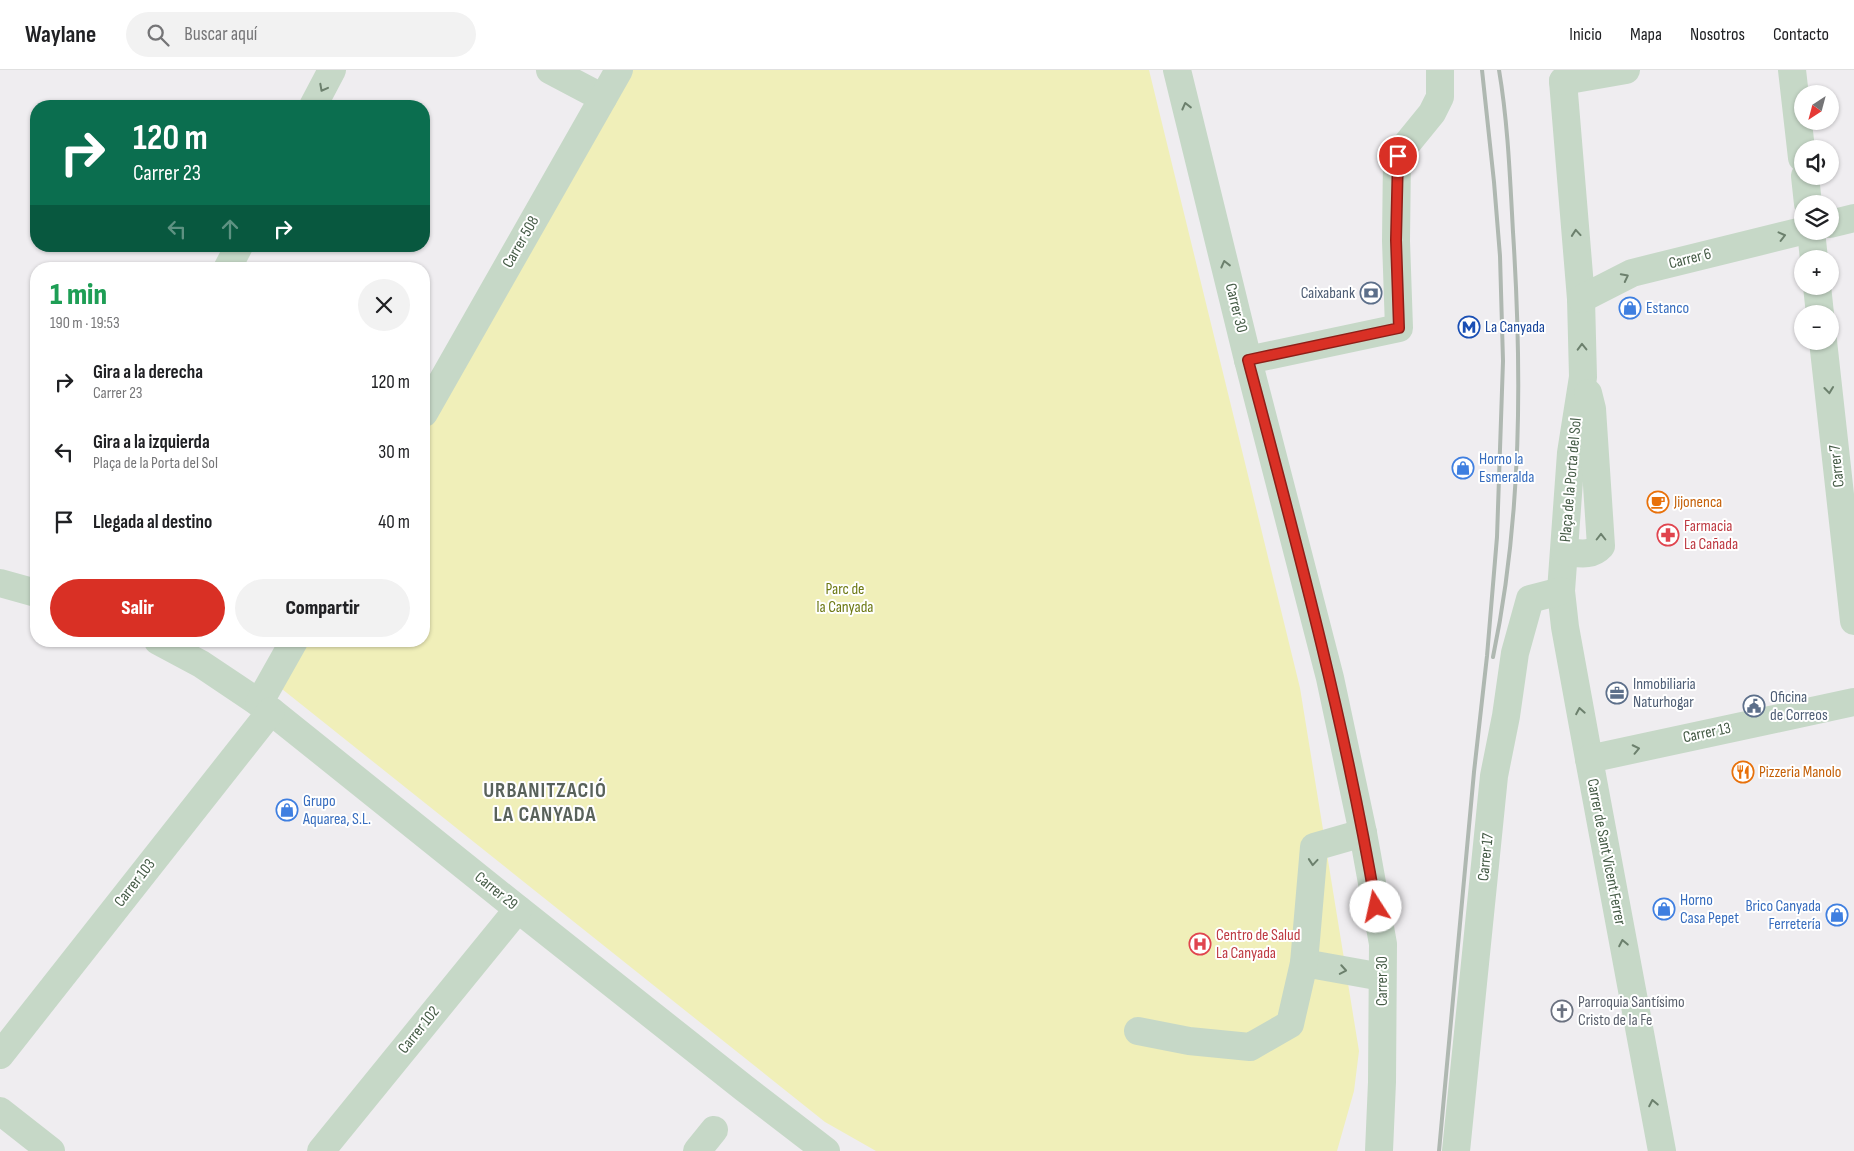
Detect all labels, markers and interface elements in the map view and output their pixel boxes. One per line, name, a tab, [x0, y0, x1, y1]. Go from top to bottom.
search box	[126, 12, 476, 57]
text: Waylane	[25, 20, 96, 49]
icon: search	[144, 21, 172, 49]
text: Buscar aquí	[184, 23, 257, 46]
text: Inicio	[1569, 24, 1602, 45]
text: Mapa	[1630, 24, 1662, 45]
text: Nosotros	[1690, 24, 1745, 45]
text: Contacto	[1773, 24, 1829, 45]
one-way arrow	[319, 83, 329, 92]
north arrow	[1794, 85, 1839, 130]
map controls	[1794, 85, 1839, 350]
one-way arrow	[1181, 102, 1192, 111]
text: 120 m	[133, 117, 208, 160]
icon: right	[50, 120, 115, 185]
pin	[1377, 135, 1419, 177]
button: sound	[1794, 140, 1839, 185]
icon: arrive	[1384, 142, 1412, 170]
text: Carrer 23	[133, 160, 201, 187]
button: layers	[1794, 195, 1839, 240]
street label: Carrer 508	[499, 213, 543, 271]
icon: left	[163, 215, 191, 243]
icon: ahead	[216, 215, 244, 243]
icon: right	[269, 215, 297, 243]
one-way arrow	[1570, 229, 1581, 237]
one-way arrow	[1777, 231, 1786, 242]
street label: Carrer 6	[1667, 245, 1713, 273]
button: +	[1794, 250, 1839, 295]
one-way arrow	[1220, 260, 1231, 269]
one-way arrow	[1620, 273, 1629, 283]
text: 1 min	[50, 277, 107, 313]
button: close	[358, 279, 410, 331]
street label: Carrer 30	[1221, 281, 1251, 335]
bank icon: Caixabank	[1359, 281, 1383, 305]
place label: Caixabank	[1301, 284, 1355, 303]
shop icon: Estanco	[1618, 296, 1642, 320]
place label: Estanco	[1646, 299, 1689, 318]
button: −	[1794, 305, 1839, 350]
text: 190 m · 19:53	[50, 314, 120, 333]
metro station icon: La Canyada	[1457, 315, 1481, 339]
place label: La Canyada	[1485, 318, 1545, 337]
one-way arrow	[1577, 343, 1587, 350]
text: Gira a la derecha	[93, 361, 203, 384]
icon: right	[50, 368, 78, 396]
text: 120 m	[372, 371, 410, 394]
text: Carrer 23	[93, 384, 142, 403]
one-way arrow	[1823, 386, 1834, 394]
street label: Plaça de la Porta del Sol	[1556, 417, 1586, 543]
text: Gira a la izquierda	[93, 431, 210, 454]
icon: left	[50, 438, 78, 466]
text: 30 m	[378, 441, 410, 464]
street label: Carrer 7	[1825, 443, 1849, 488]
place label: Horno la Esmeralda	[1479, 450, 1534, 487]
text: Plaça de la Porta del Sol	[93, 454, 218, 473]
shop icon: Horno la Esmeralda	[1451, 456, 1475, 480]
cafe icon: Jijonenca	[1646, 490, 1670, 514]
place label: Jijonenca	[1673, 493, 1722, 512]
icon: arrive	[50, 508, 78, 536]
text: Llegada al destino	[93, 511, 212, 534]
text: 40 m	[378, 511, 410, 534]
place label: Farmacia La Cañada	[1684, 517, 1738, 554]
pharmacy icon: Farmacia La Cañada	[1656, 523, 1680, 547]
one-way arrow	[1596, 533, 1606, 540]
button: Salir	[50, 579, 225, 637]
button: Compartir	[235, 579, 410, 637]
park label: Parc de la Canyada	[816, 580, 874, 617]
place label: Inmobiliaria Naturhogar	[1633, 675, 1696, 712]
office icon: Inmobiliaria Naturhogar	[1605, 681, 1629, 705]
place label: Oficina de Correos	[1770, 688, 1828, 725]
public building icon: Oficina de Correos	[1742, 694, 1766, 718]
one-way arrow	[1576, 706, 1586, 715]
street label: Carrer 13	[1681, 719, 1733, 747]
one-way arrow	[1632, 744, 1641, 754]
restaurant icon: Pizzeria Manolo	[1731, 760, 1755, 784]
place label: Pizzeria Manolo	[1759, 763, 1841, 782]
street label: Carrer de Sant Vicent Ferrer	[1582, 777, 1630, 927]
district label: URBANITZACIÓ LA CANYADA	[483, 778, 607, 827]
place label: Grupo Aquarea, S.L.	[302, 792, 371, 829]
shop icon: Grupo Aquarea, S.L.	[275, 798, 299, 822]
street label: Carrer 17	[1474, 831, 1498, 882]
street label: Carrer 103	[110, 855, 160, 911]
one-way arrow	[1307, 858, 1318, 866]
street label: Carrer 29	[471, 868, 521, 914]
position arrow	[1349, 880, 1401, 932]
place label: Horno Casa Pepet	[1680, 891, 1739, 928]
shop icon: Horno Casa Pepet	[1652, 897, 1676, 921]
place label: Brico Canyada Ferretería	[1745, 897, 1821, 934]
shop icon: Brico Canyada Ferretería	[1825, 903, 1849, 927]
place label: Centro de Salud La Canyada	[1216, 926, 1300, 963]
hospital icon: Centro de Salud La Canyada	[1188, 932, 1212, 956]
one-way arrow	[1619, 939, 1629, 948]
street label: Carrer 30	[1373, 956, 1392, 1006]
one-way arrow	[1339, 964, 1347, 974]
place label: Parroquia Santísimo Cristo de la Fe	[1578, 993, 1685, 1030]
church icon: Parroquia Santísimo Cristo de la Fe	[1550, 999, 1574, 1023]
street label: Carrer 102	[394, 1002, 444, 1058]
one-way arrow	[1649, 1099, 1659, 1107]

